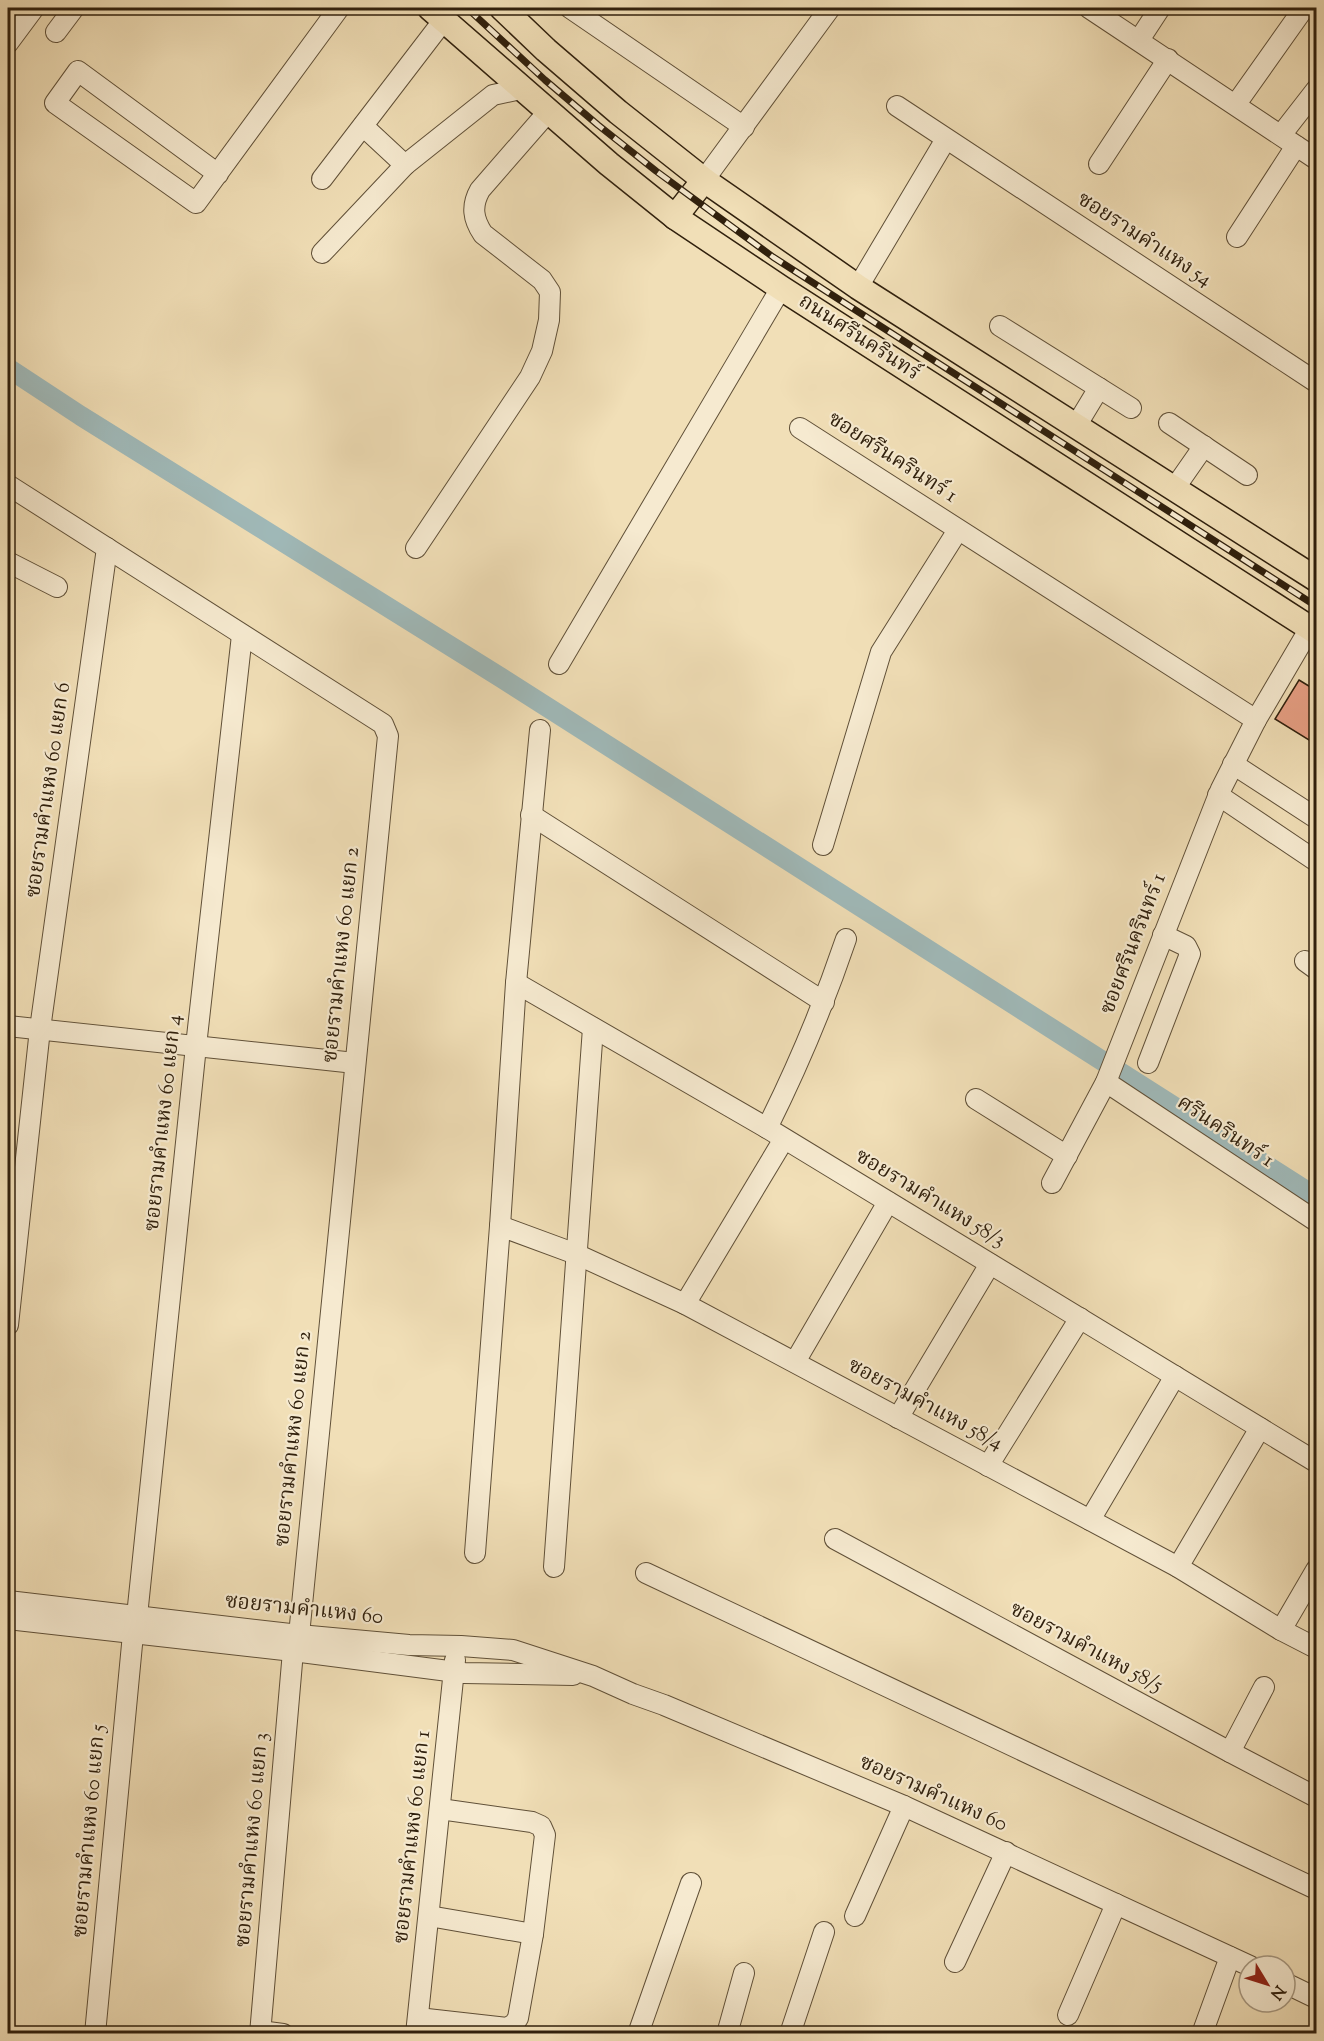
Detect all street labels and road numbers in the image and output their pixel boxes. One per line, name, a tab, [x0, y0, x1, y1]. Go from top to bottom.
street label: ซอยรามคำแหง 54	[1071, 185, 1217, 295]
street label: ถนนศรีนครินทร์	[792, 287, 927, 389]
street label: ซอยศรีนครินทร์ 1	[821, 405, 963, 511]
street label: ซอยรามคำแหง 60 แยก 6	[19, 680, 79, 900]
street label: ซอยรามคำแหง 60 แยก 2	[316, 845, 368, 1064]
street label: ซอยศรีนครินทร์ 1	[1093, 869, 1175, 1019]
street label: ซอยรามคำแหง 60 แยก 4	[138, 1013, 190, 1233]
street label: ศรีนครินทร์ 1	[1170, 1088, 1280, 1176]
street label: ซอยรามคำแหง 58/3	[849, 1142, 1011, 1256]
street label: ซอยรามคำแหง 60 แยก 2	[268, 1329, 320, 1548]
street label: ซอยรามคำแหง 58/4	[842, 1351, 1008, 1459]
street label: ซอยรามคำแหง 60	[223, 1587, 385, 1633]
street label: ซอยรามคำแหง 58/5	[1004, 1595, 1168, 1701]
street label: ซอยรามคำแหง 60 แยก 5	[66, 1723, 114, 1939]
street label: ซอยรามคำแหง 60 แยก 1	[387, 1729, 439, 1945]
street label: ซอยรามคำแหง 60 แยก 3	[229, 1731, 277, 1949]
street label: ซอยรามคำแหง 60	[854, 1748, 1012, 1840]

